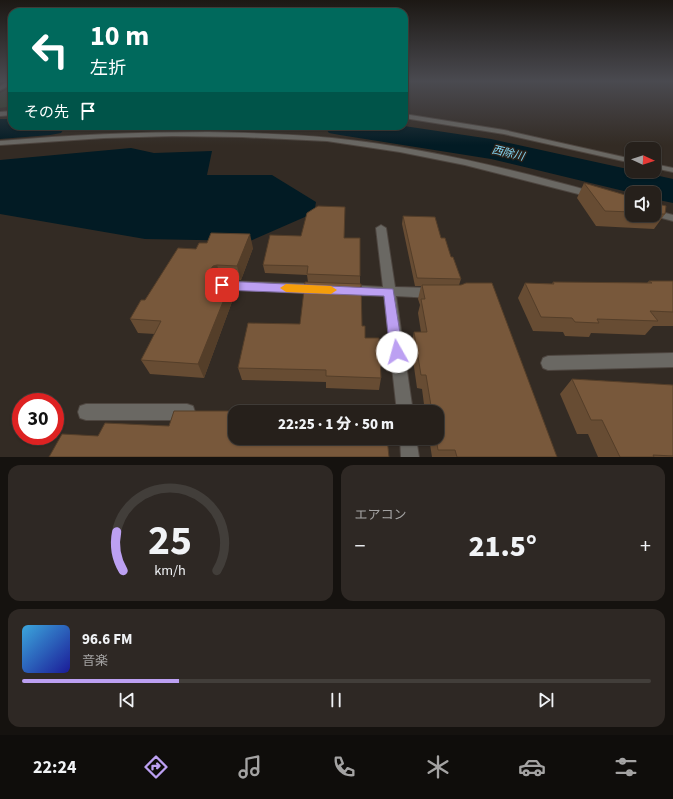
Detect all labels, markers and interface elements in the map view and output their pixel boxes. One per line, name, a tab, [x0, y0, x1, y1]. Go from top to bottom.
text: 10 m	[90, 16, 149, 56]
icon: left	[24, 24, 76, 76]
text: 左折	[90, 56, 126, 81]
icon: arrive	[77, 100, 99, 122]
text: その先	[24, 102, 69, 123]
water label: 西除川	[490, 142, 527, 164]
north arrow	[625, 142, 661, 178]
map controls	[625, 142, 661, 222]
button: sound	[625, 186, 661, 222]
pin	[205, 268, 239, 302]
icon: arrive	[211, 274, 233, 296]
position arrow	[376, 331, 418, 373]
speed limit sign: 30	[12, 393, 64, 445]
text: 22:25 · 1 分 · 50 m	[278, 414, 394, 435]
text: エアコン	[355, 506, 407, 524]
text: 25	[148, 511, 192, 571]
text: 21.5°	[469, 525, 537, 568]
text: −	[355, 530, 365, 562]
text: +	[640, 530, 651, 562]
text: km/h	[154, 560, 186, 581]
text: 96.6 FM	[82, 629, 133, 650]
text: 音楽	[82, 652, 108, 670]
icon: previous	[116, 689, 138, 711]
icon: pause	[325, 689, 347, 711]
icon: next	[535, 689, 557, 711]
icon: directions	[142, 753, 170, 781]
icon: music	[236, 753, 264, 781]
icon: phone	[330, 753, 358, 781]
icon: climate	[424, 753, 452, 781]
icon: car	[518, 753, 546, 781]
icon: filters	[612, 753, 640, 781]
text: 22:24	[33, 755, 76, 780]

